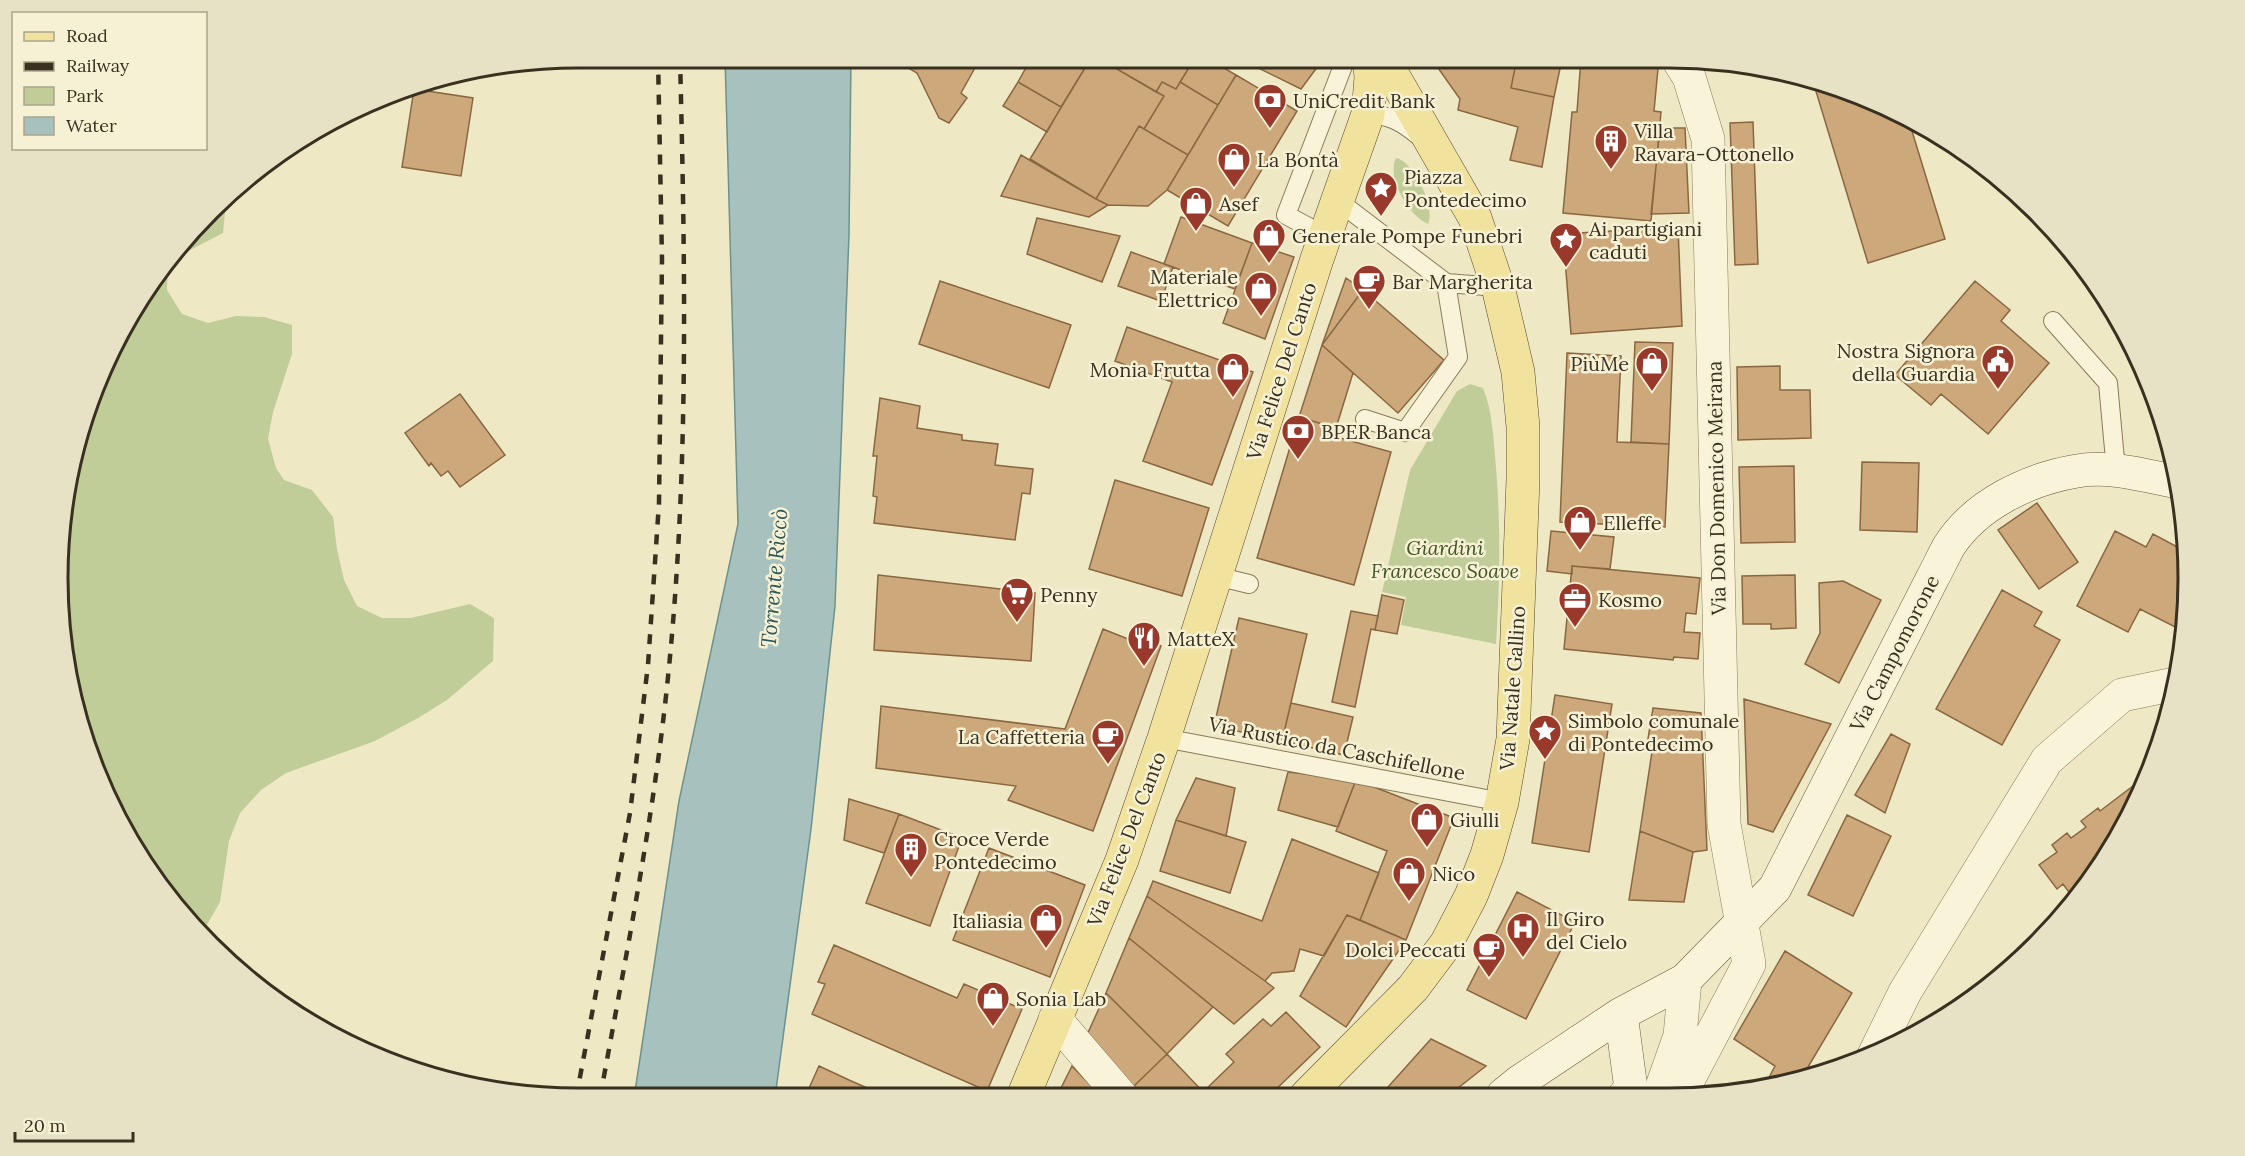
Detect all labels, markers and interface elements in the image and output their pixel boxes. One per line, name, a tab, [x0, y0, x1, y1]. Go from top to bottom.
legend	[12, 12, 207, 150]
text: Road	[66, 24, 108, 47]
text: Railway	[66, 54, 130, 77]
bank icon: UniCredit Bank	[1252, 82, 1288, 129]
text: Park	[66, 84, 104, 107]
place label: UniCredit Bank	[1293, 88, 1436, 113]
text: Water	[66, 114, 117, 137]
place label: Villa Ravara-Ottonello	[1633, 118, 1794, 166]
building icon: Villa Ravara-Ottonello	[1593, 123, 1629, 170]
shop icon: La Bontà	[1216, 141, 1252, 188]
place label: La Bontà	[1257, 147, 1339, 172]
place label: Piazza Pontedecimo	[1404, 164, 1527, 212]
place icon: Piazza Pontedecimo	[1363, 170, 1399, 217]
shop icon: Asef	[1178, 185, 1214, 232]
place label: Asef	[1218, 191, 1260, 216]
place label: Ai partigiani caduti	[1588, 216, 1702, 264]
shop icon: Generale Pompe Funebri	[1251, 217, 1287, 264]
place icon: Ai partigiani caduti	[1548, 221, 1584, 268]
place label: Generale Pompe Funebri	[1292, 223, 1523, 248]
cafe icon: Bar Margherita	[1351, 263, 1387, 310]
place label: Materiale Elettrico	[1150, 264, 1238, 312]
place label: Bar Margherita	[1392, 269, 1533, 294]
shop icon: Materiale Elettrico	[1243, 270, 1279, 317]
street label: Via Felice Del Canto	[1240, 279, 1322, 464]
place label: Nostra Signora della Guardia	[1837, 338, 1975, 386]
public building icon: Nostra Signora della Guardia	[1980, 343, 2016, 390]
shop icon: PiùMe	[1634, 345, 1670, 392]
shop icon: Monia Frutta	[1215, 351, 1251, 398]
place label: PiùMe	[1570, 351, 1629, 376]
place label: Monia Frutta	[1089, 357, 1210, 382]
street label: Via Don Domenico Meirana	[1701, 361, 1731, 616]
bank icon: BPER Banca	[1280, 413, 1316, 460]
place label: BPER Banca	[1321, 419, 1431, 444]
shop icon: Elleffe	[1562, 504, 1598, 551]
water label: Torrente Riccò	[754, 508, 794, 648]
place label: Elleffe	[1603, 510, 1662, 535]
park label: Giardini Francesco Soave	[1371, 535, 1519, 583]
street label: Via Campomorone	[1843, 570, 1944, 736]
supermarket icon: Penny	[999, 576, 1035, 623]
office icon: Kosmo	[1557, 581, 1593, 628]
place label: Penny	[1040, 582, 1098, 607]
place label: Kosmo	[1598, 587, 1662, 612]
street label: Via Natale Gallino	[1494, 605, 1530, 772]
restaurant icon: MatteX	[1126, 620, 1162, 667]
place label: MatteX	[1167, 626, 1236, 651]
place label: Simbolo comunale di Pontedecimo	[1568, 708, 1739, 756]
street label: Via Rustico da Caschifellone	[1206, 711, 1468, 785]
place icon: Simbolo comunale di Pontedecimo	[1527, 713, 1563, 760]
cafe icon: La Caffetteria	[1090, 718, 1126, 765]
place label: La Caffetteria	[958, 724, 1085, 749]
street label: Via Felice Del Canto	[1081, 748, 1171, 931]
shop icon: Giulli	[1409, 801, 1445, 848]
place label: Giulli	[1450, 807, 1499, 832]
place label: Croce Verde Pontedecimo	[934, 826, 1057, 874]
building icon: Croce Verde Pontedecimo	[893, 831, 929, 878]
shop icon: Nico	[1391, 855, 1427, 902]
place label: Nico	[1432, 861, 1475, 886]
shop icon: Italiasia	[1028, 902, 1064, 949]
place label: Il Giro del Cielo	[1546, 906, 1627, 954]
place label: Italiasia	[952, 908, 1023, 933]
hospital icon: Il Giro del Cielo	[1505, 911, 1541, 958]
cafe icon: Dolci Peccati	[1471, 931, 1507, 978]
place label: Dolci Peccati	[1345, 937, 1466, 962]
shop icon: Sonia Lab	[975, 980, 1011, 1027]
place label: Sonia Lab	[1016, 986, 1106, 1011]
scale bar	[15, 1105, 134, 1143]
text: 20 m	[24, 1114, 66, 1137]

